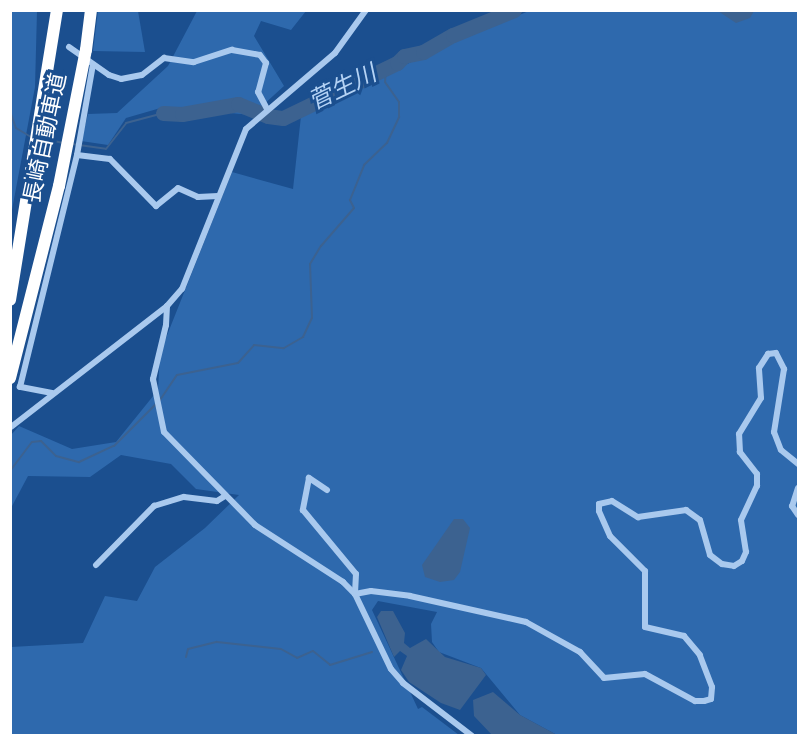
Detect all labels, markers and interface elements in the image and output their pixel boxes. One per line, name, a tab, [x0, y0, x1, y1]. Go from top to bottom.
water label: 菅生川	[304, 60, 382, 118]
street label: 長崎自動車道	[19, 71, 73, 205]

